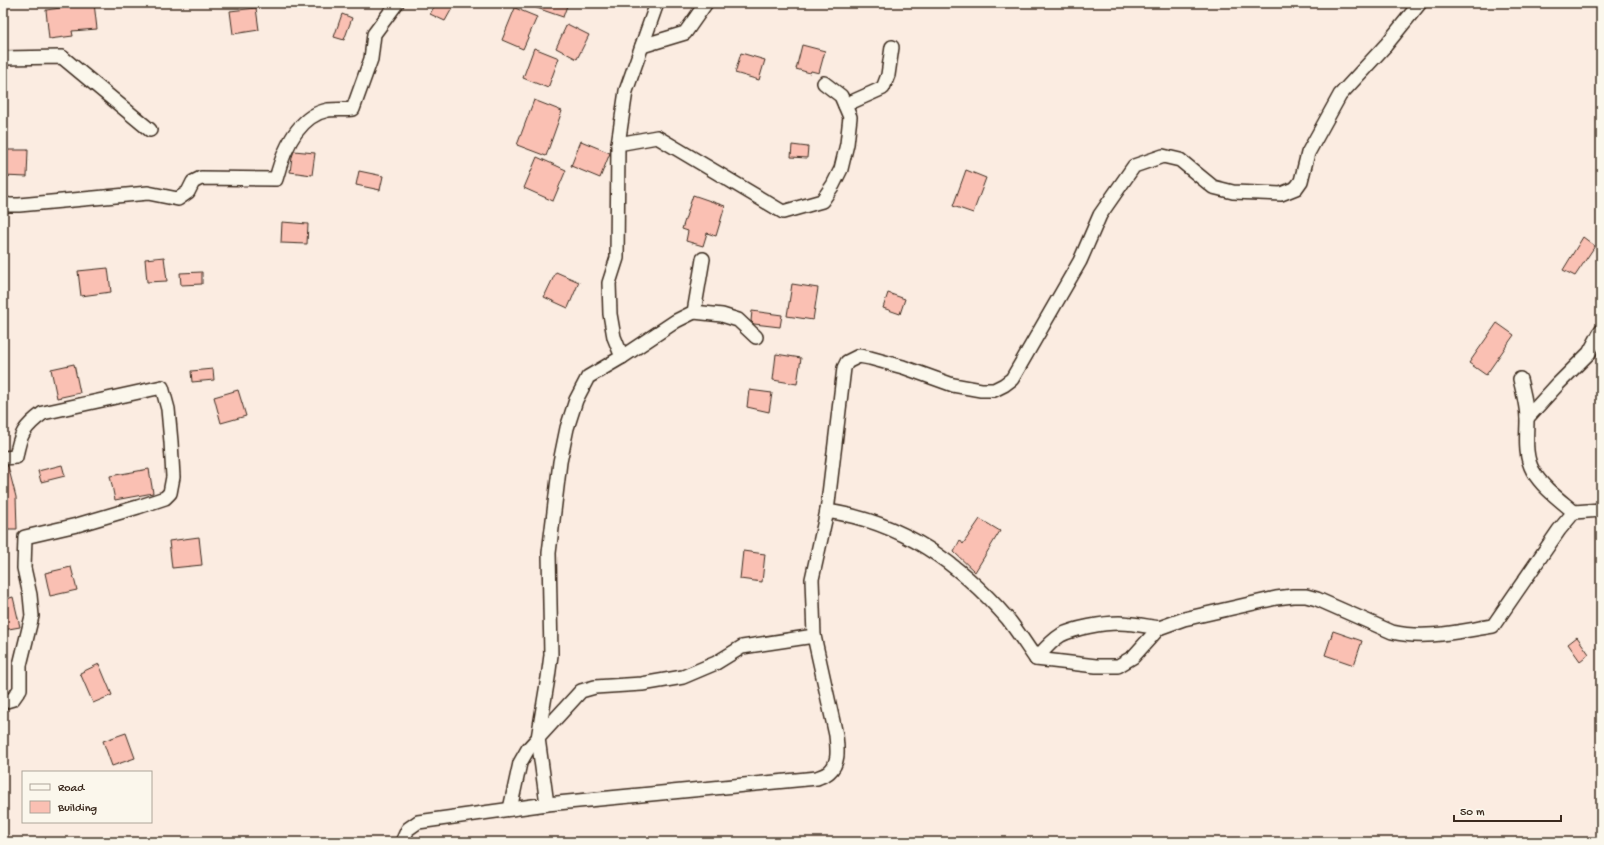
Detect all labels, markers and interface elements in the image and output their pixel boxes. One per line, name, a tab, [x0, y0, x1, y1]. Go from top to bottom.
legend	[22, 771, 152, 823]
text: Road	[58, 782, 85, 796]
scale bar	[1454, 797, 1561, 823]
text: Building	[57, 802, 97, 816]
text: 50 m	[1460, 806, 1485, 820]

